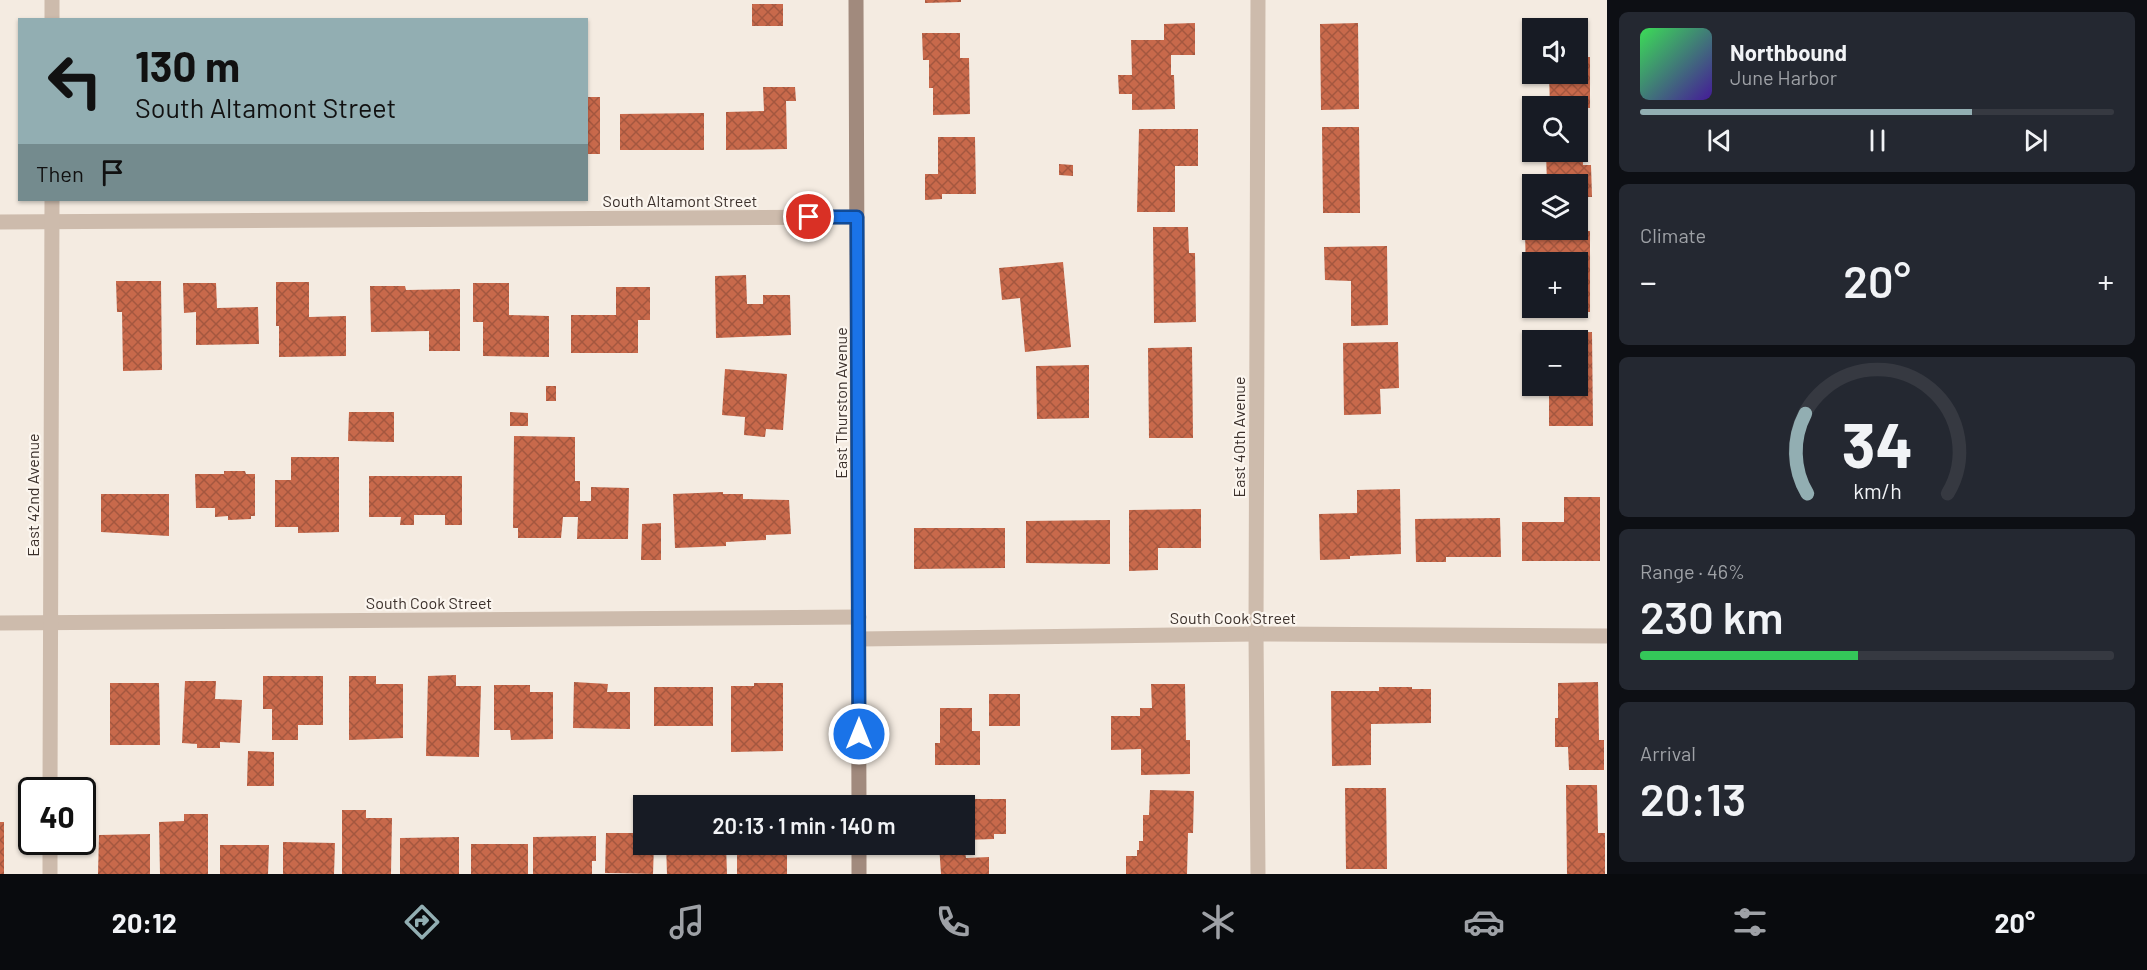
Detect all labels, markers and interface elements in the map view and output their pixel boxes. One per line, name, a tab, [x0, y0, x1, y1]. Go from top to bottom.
map controls	[1522, 18, 1588, 396]
button: sound	[1522, 18, 1588, 84]
text: Northbound	[1730, 39, 1847, 65]
text: 130 m	[135, 40, 240, 90]
icon: left	[36, 42, 114, 120]
text: June Harbor	[1730, 65, 1837, 89]
text: South Altamont Street	[135, 91, 396, 123]
button: search	[1522, 96, 1588, 162]
icon: previous	[1703, 124, 1736, 157]
icon: pause	[1861, 124, 1894, 157]
icon: next	[2019, 124, 2052, 157]
icon: arrive	[96, 156, 129, 189]
text: Then	[36, 160, 84, 186]
button: layers	[1522, 174, 1588, 240]
street label: South Altamont Street	[603, 191, 757, 210]
pin	[783, 191, 834, 242]
icon: arrive	[792, 200, 825, 233]
text: Climate	[1640, 223, 1706, 247]
button: +	[1522, 252, 1588, 318]
text: 20°	[1843, 253, 1911, 307]
text: −	[1640, 261, 1657, 301]
text: +	[2098, 261, 2114, 301]
street label: East Thurston Avenue	[831, 327, 850, 479]
button: −	[1522, 330, 1588, 396]
street label: East 40th Avenue	[1229, 377, 1248, 497]
text: 34	[1841, 406, 1913, 480]
street label: East 42nd Avenue	[23, 433, 42, 557]
text: km/h	[1853, 478, 1901, 503]
text: Range · 46%	[1640, 559, 1745, 583]
text: 230 km	[1640, 589, 1784, 643]
street label: South Cook Street	[366, 593, 492, 612]
street label: South Cook Street	[1170, 608, 1296, 627]
position arrow	[827, 702, 891, 766]
text: Arrival	[1640, 741, 1696, 765]
text: 20:13	[1640, 771, 1746, 825]
speed limit sign: 40	[18, 777, 96, 855]
text: 20:13 · 1 min · 140 m	[712, 812, 896, 838]
icon: directions	[401, 901, 443, 943]
icon: music	[666, 901, 708, 943]
icon: phone	[932, 901, 974, 943]
icon: climate	[1197, 901, 1239, 943]
icon: car	[1463, 901, 1505, 943]
icon: filters	[1729, 901, 1771, 943]
text: 20:12	[112, 906, 177, 938]
text: 20°	[1994, 906, 2035, 938]

